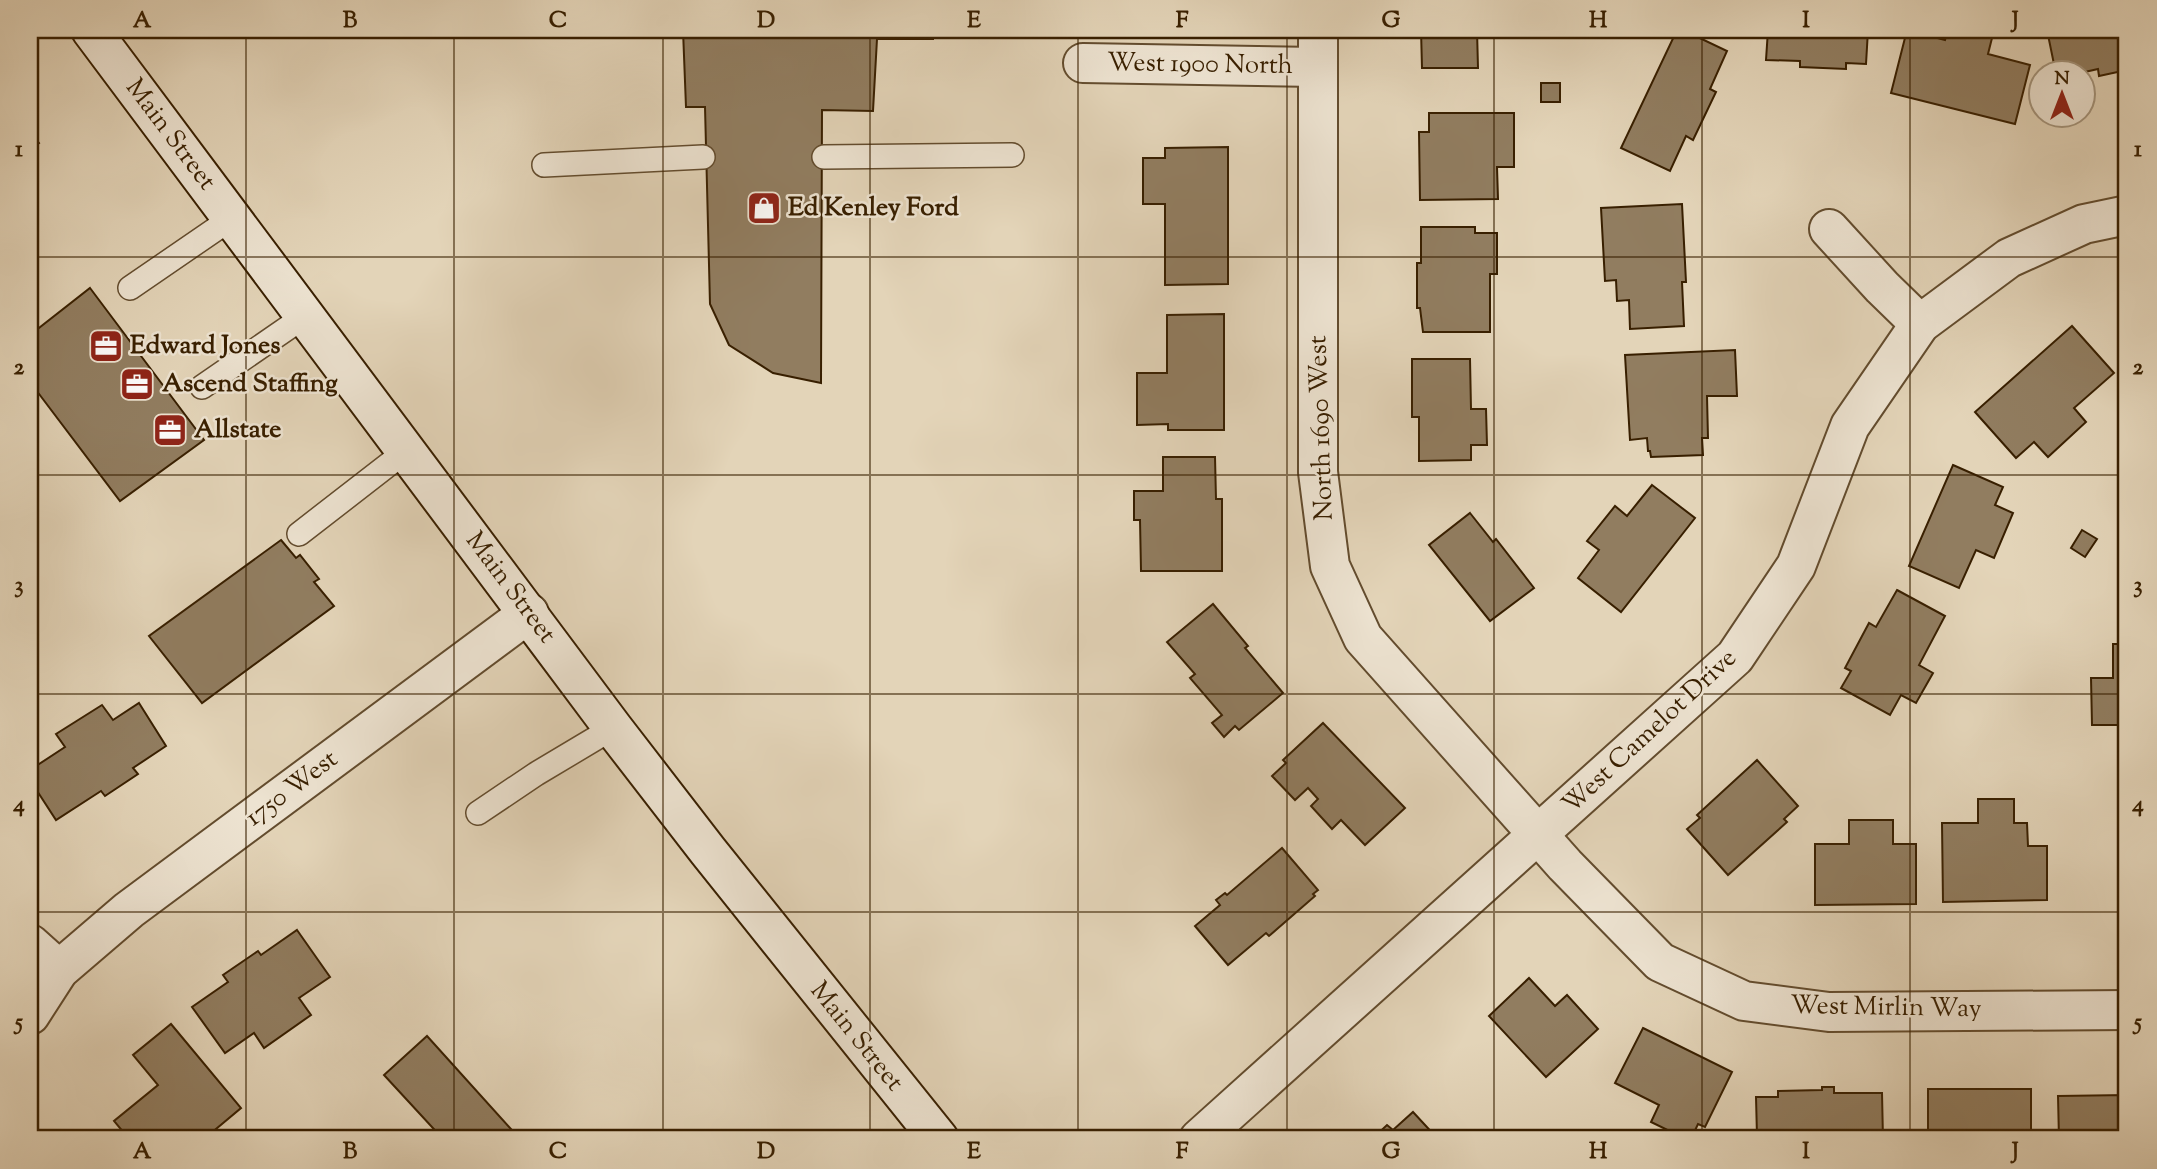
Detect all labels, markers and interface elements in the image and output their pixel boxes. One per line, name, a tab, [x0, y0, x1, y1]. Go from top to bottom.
text: A	[133, 5, 152, 38]
text: B	[343, 5, 358, 38]
text: C	[549, 5, 567, 38]
text: D	[757, 5, 775, 38]
text: E	[967, 5, 981, 38]
text: F	[1176, 5, 1189, 38]
text: G	[1382, 5, 1401, 38]
text: H	[1589, 5, 1608, 38]
text: I	[1802, 5, 1810, 38]
text: J	[2010, 5, 2019, 38]
street label: West 1900 North	[1107, 45, 1293, 85]
north arrow	[2028, 60, 2098, 130]
text: N	[2054, 66, 2070, 93]
street label: Main Street	[116, 71, 224, 199]
text: 1	[15, 134, 23, 167]
text: 1	[2134, 134, 2142, 167]
shop icon: Ed Kenley Ford	[745, 189, 783, 227]
place label: Ed Kenley Ford	[788, 190, 959, 227]
office icon: Edward Jones	[87, 327, 125, 365]
place label: Edward Jones	[130, 328, 280, 365]
street label: North 1690 West	[1300, 335, 1344, 521]
text: 2	[14, 352, 25, 385]
text: 2	[2133, 352, 2144, 385]
office icon: Ascend Staffing	[118, 365, 156, 403]
place label: Ascend Staffing	[162, 366, 338, 403]
office icon: Allstate	[151, 411, 189, 449]
place label: Allstate	[194, 412, 281, 449]
street label: Main Street	[456, 524, 564, 652]
text: 3	[14, 570, 24, 603]
text: 3	[2133, 570, 2143, 603]
street label: West Camelot Drive	[1554, 641, 1746, 823]
street label: 1750 West	[238, 742, 346, 836]
text: 4	[12, 789, 25, 822]
text: 4	[2131, 789, 2144, 822]
street label: Main Street	[800, 974, 912, 1100]
street label: West Mirlin Way	[1790, 988, 1982, 1028]
text: 5	[13, 1007, 23, 1040]
text: 5	[2132, 1007, 2142, 1040]
text: A	[133, 1136, 152, 1169]
text: B	[343, 1136, 358, 1169]
text: C	[549, 1136, 567, 1169]
text: D	[757, 1136, 775, 1169]
text: E	[967, 1136, 981, 1169]
text: F	[1176, 1136, 1189, 1169]
text: G	[1382, 1136, 1401, 1169]
text: H	[1589, 1136, 1608, 1169]
text: I	[1802, 1136, 1810, 1169]
text: J	[2010, 1136, 2019, 1169]

